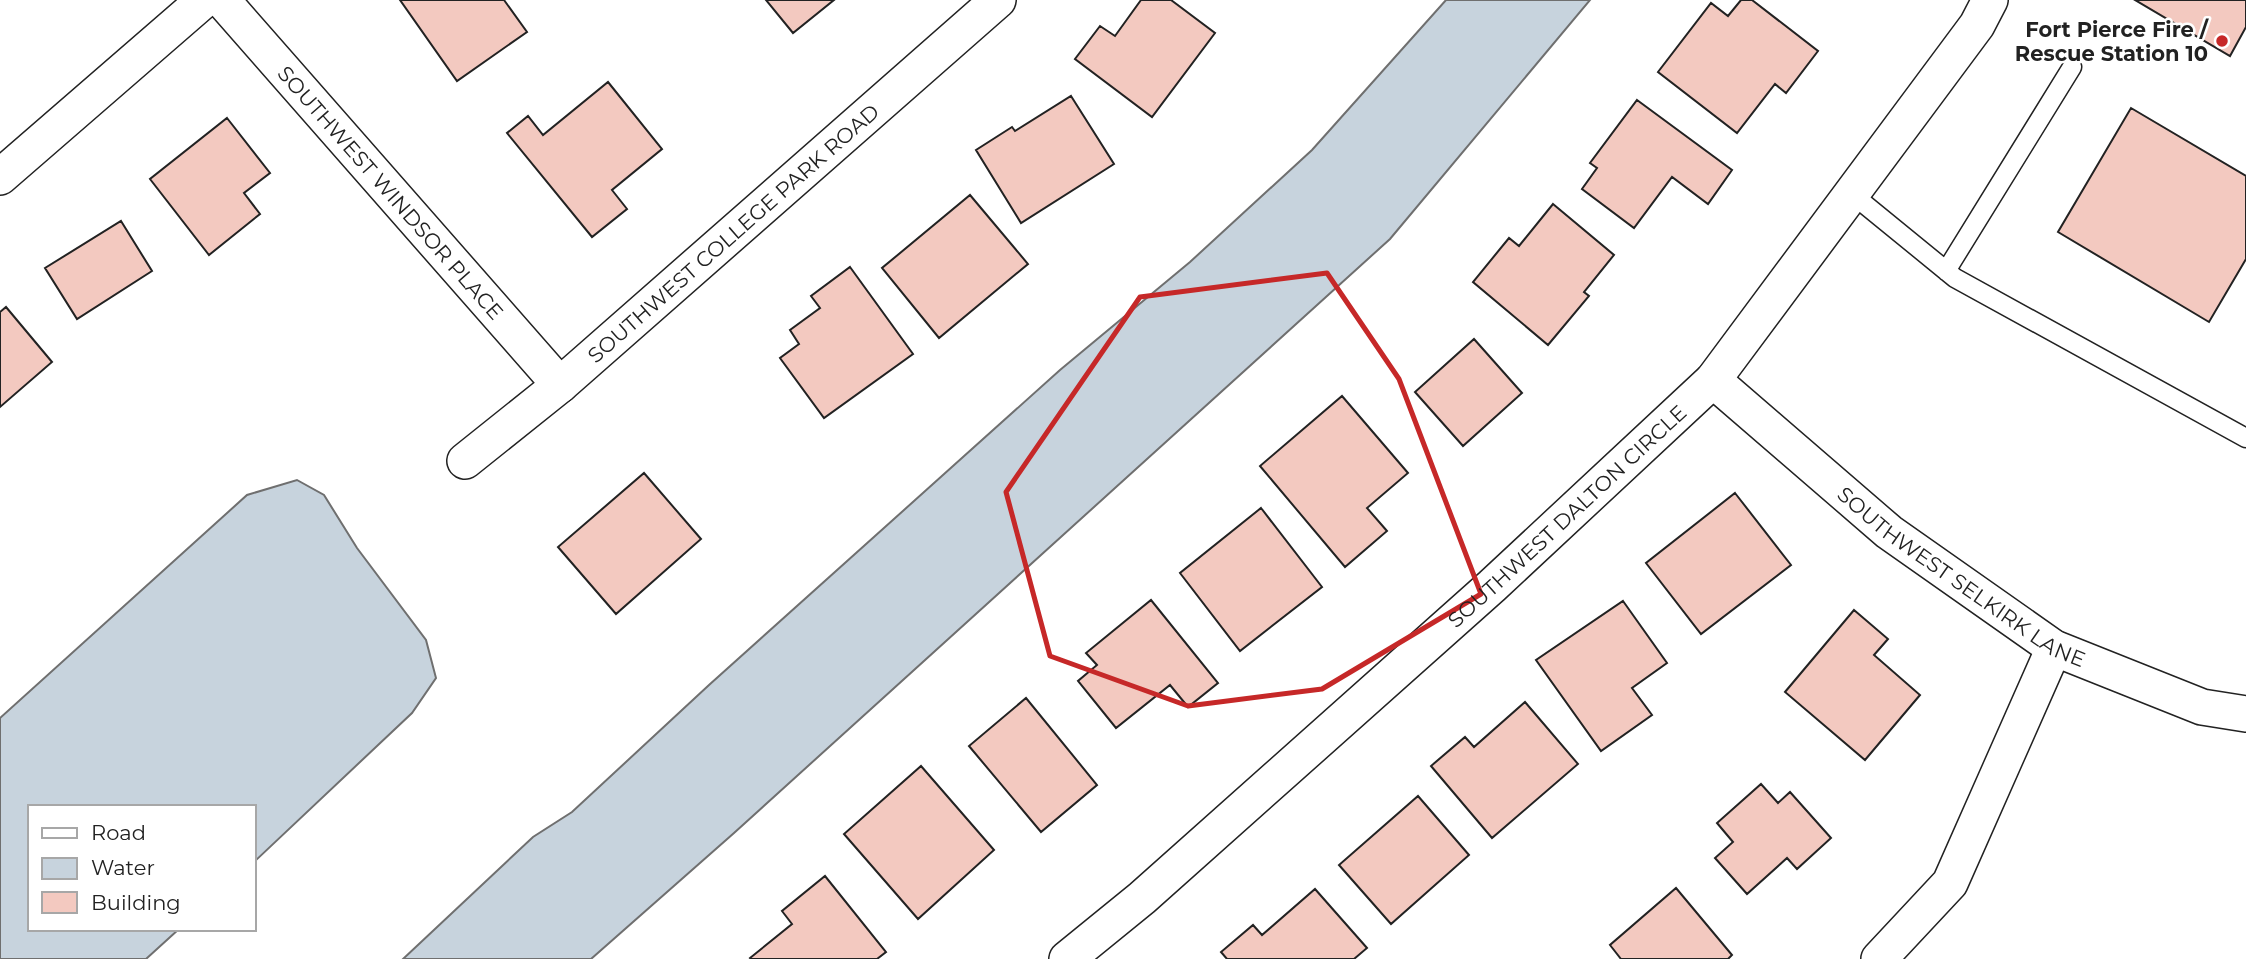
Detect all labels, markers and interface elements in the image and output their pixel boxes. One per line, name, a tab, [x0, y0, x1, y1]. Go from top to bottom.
place label: Fort Pierce Fire / Rescue Station 10	[2015, 17, 2210, 66]
marker: Fort Pierce Fire / Rescue Station 10	[2214, 33, 2230, 49]
street label: SOUTHWEST WINDSOR PLACE	[273, 60, 509, 324]
street label: SOUTHWEST COLLEGE PARK ROAD	[582, 98, 884, 368]
street label: SOUTHWEST DALTON CIRCLE	[1442, 399, 1691, 632]
street label: SOUTHWEST SELKIRK LANE	[1833, 481, 2089, 672]
legend	[28, 805, 256, 931]
text: Road	[91, 820, 146, 845]
text: Water	[91, 855, 155, 880]
text: Building	[91, 890, 181, 915]

